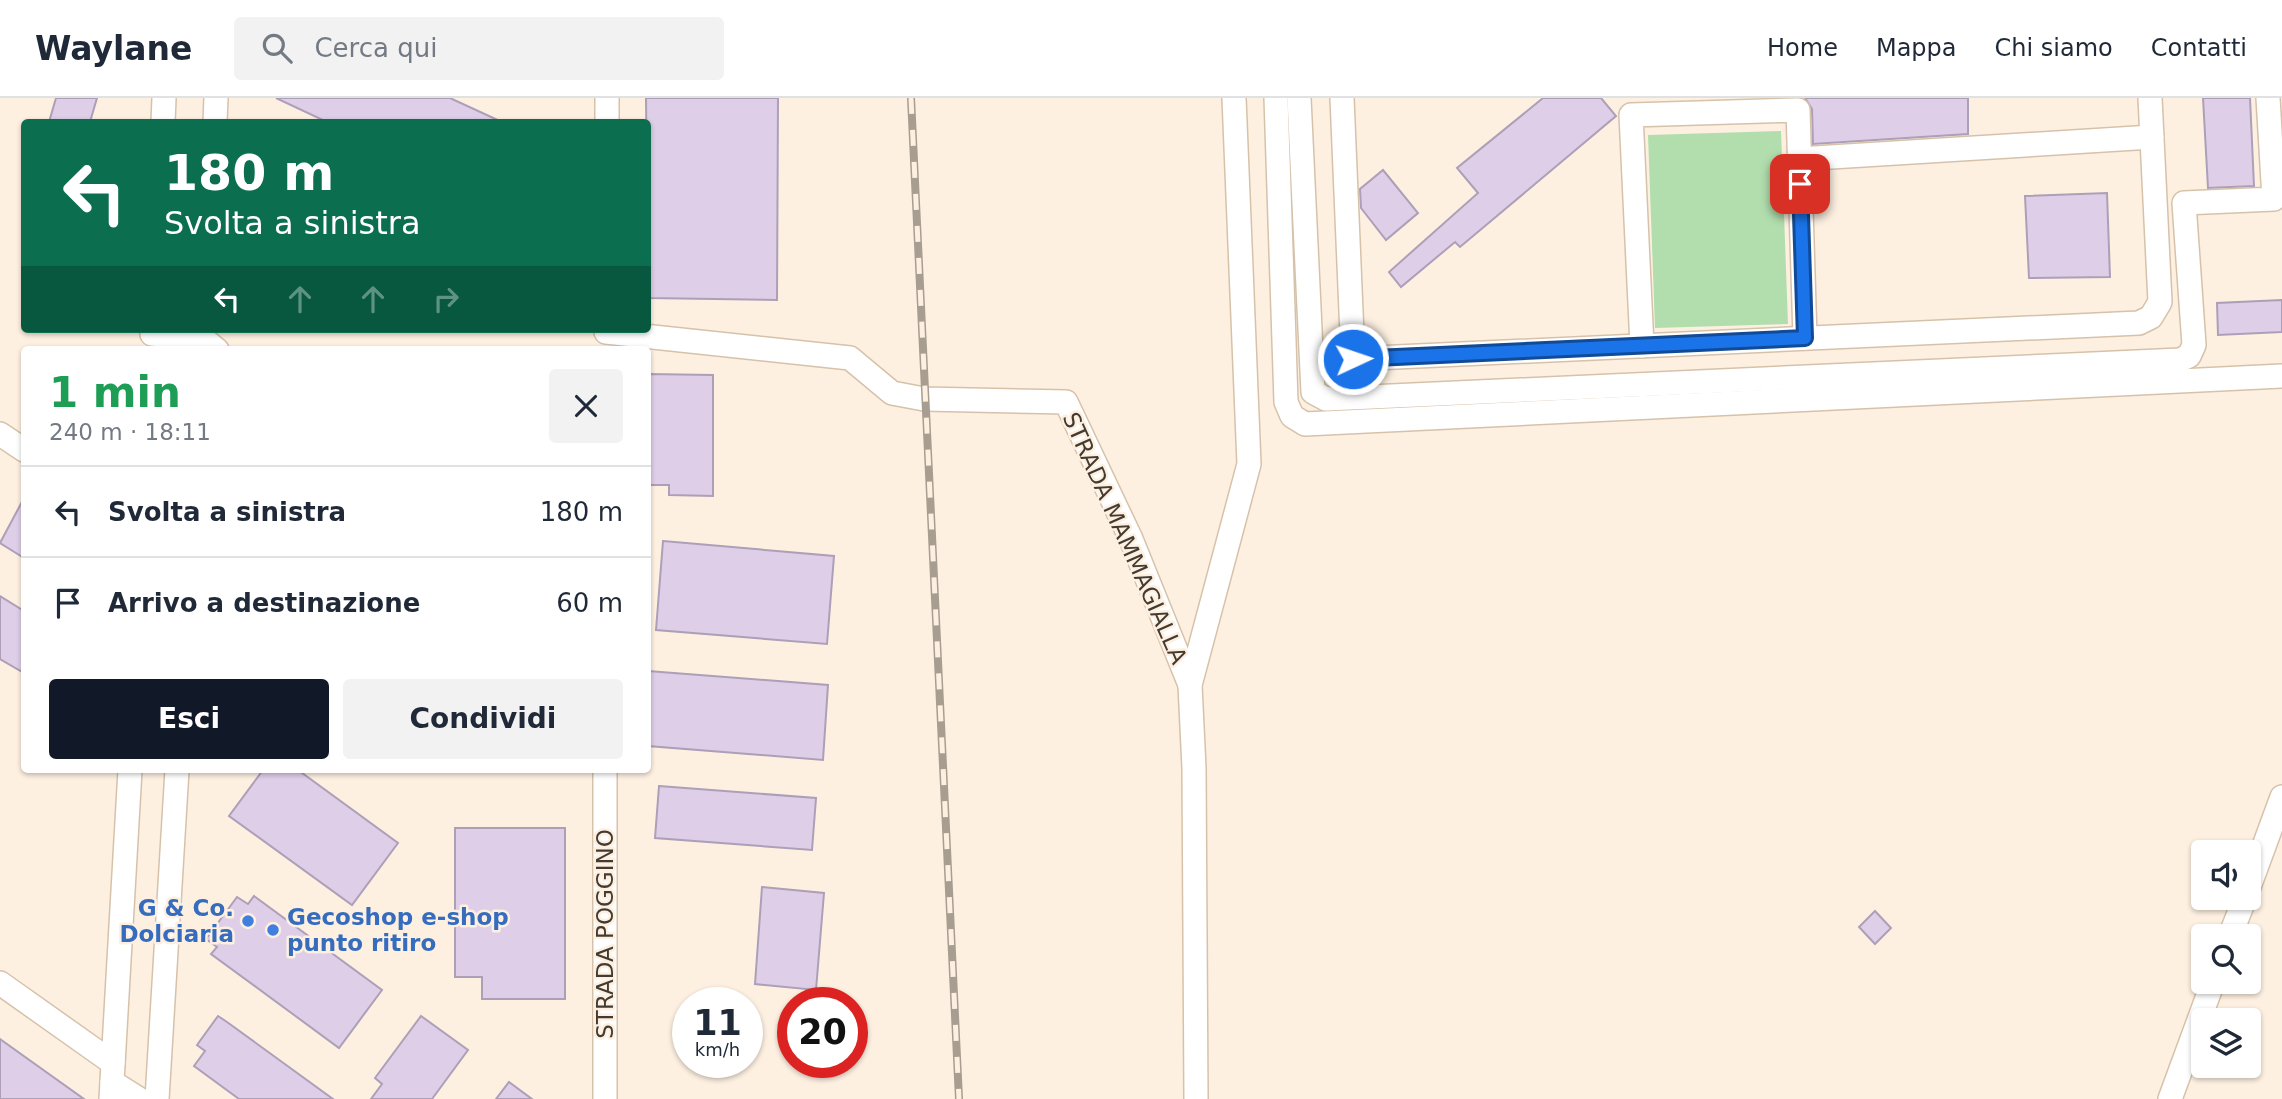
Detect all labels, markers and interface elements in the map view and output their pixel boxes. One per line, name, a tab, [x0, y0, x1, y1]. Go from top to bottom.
search box	[234, 17, 724, 80]
text: Waylane	[35, 29, 192, 68]
icon: search	[258, 29, 296, 67]
text: Cerca qui	[314, 33, 437, 63]
text: Home	[1767, 34, 1838, 62]
text: Mappa	[1876, 34, 1957, 62]
text: Chi siamo	[1995, 34, 2113, 62]
text: Contatti	[2151, 34, 2247, 62]
text: 180 m	[164, 145, 334, 202]
icon: left	[49, 147, 140, 238]
pin	[1770, 154, 1830, 214]
icon: arrive	[1781, 165, 1819, 203]
text: Svolta a sinistra	[164, 204, 421, 242]
icon: left	[208, 280, 246, 318]
icon: ahead	[281, 280, 319, 318]
icon: ahead	[354, 280, 392, 318]
icon: right	[427, 280, 465, 318]
position arrow	[1316, 322, 1390, 396]
text: 1 min	[49, 368, 181, 417]
button: close	[549, 369, 623, 443]
street label: STRADA MAMMAGIALLA	[1058, 408, 1192, 668]
text: 240 m · 18:11	[49, 419, 211, 445]
icon: left	[49, 493, 87, 531]
text: Svolta a sinistra	[108, 497, 346, 527]
text: 180 m	[540, 497, 623, 527]
icon: arrive	[49, 584, 87, 622]
text: Arrivo a destinazione	[108, 588, 420, 618]
text: 60 m	[556, 588, 623, 618]
button: Esci	[49, 679, 329, 759]
button: Condividi	[343, 679, 623, 759]
street label: STRADA POGGINO	[592, 829, 618, 1039]
map controls	[2191, 840, 2261, 1078]
button: sound	[2191, 840, 2261, 910]
place label: G & Co. Dolciaria	[119, 895, 234, 947]
place label: Gecoshop e-shop punto ritiro	[287, 904, 509, 956]
marker: G & Co. Dolciaria	[240, 913, 256, 929]
marker: Gecoshop e-shop punto ritiro	[265, 922, 281, 938]
button: search	[2191, 924, 2261, 994]
speed limit sign: 20	[777, 987, 868, 1078]
text: 11	[693, 1003, 742, 1043]
button: layers	[2191, 1008, 2261, 1078]
text: km/h	[695, 1039, 740, 1060]

